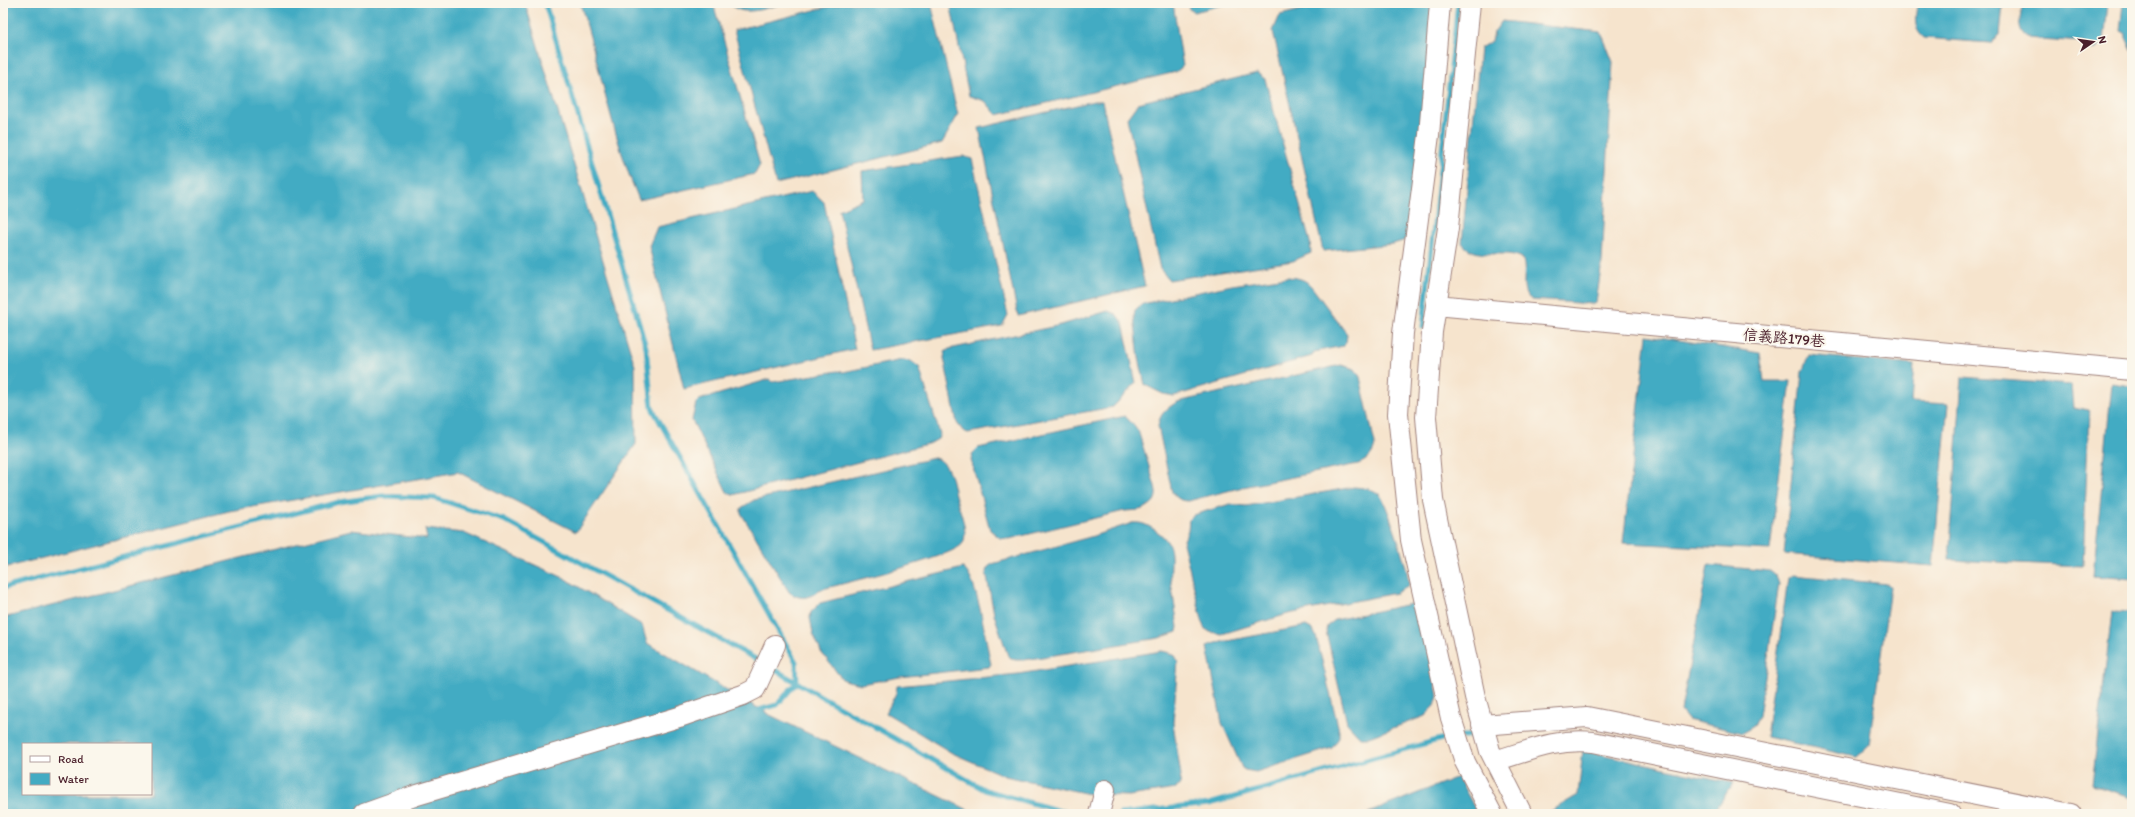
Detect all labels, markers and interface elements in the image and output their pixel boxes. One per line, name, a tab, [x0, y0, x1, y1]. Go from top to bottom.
north arrow	[2073, 22, 2113, 62]
text: N	[2095, 35, 2109, 45]
street label: 信義路179巷	[1742, 325, 1826, 351]
legend	[22, 743, 152, 795]
text: Road	[58, 752, 84, 766]
text: Water	[58, 772, 89, 786]

